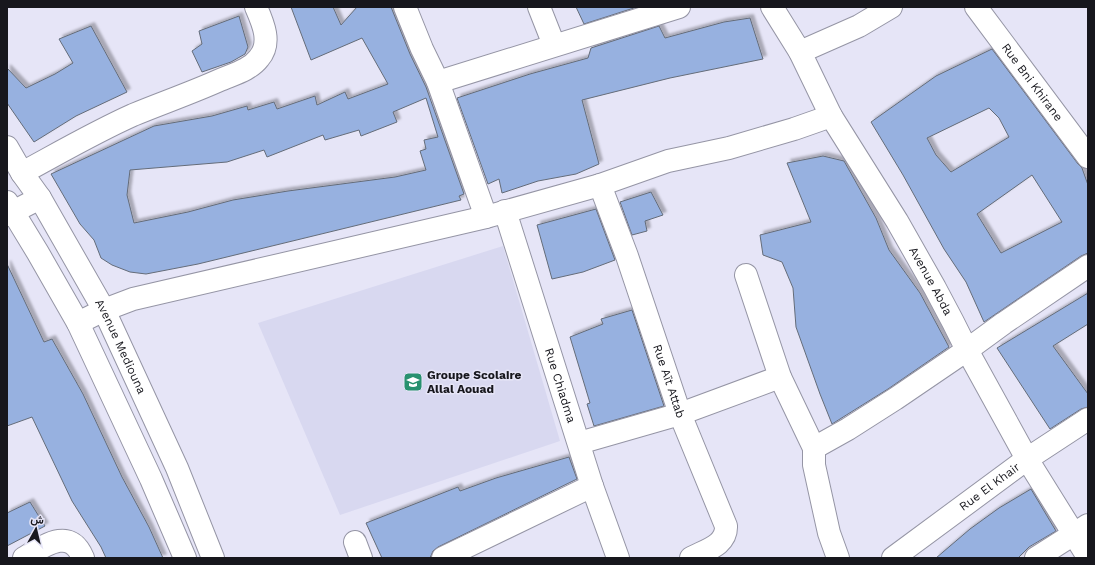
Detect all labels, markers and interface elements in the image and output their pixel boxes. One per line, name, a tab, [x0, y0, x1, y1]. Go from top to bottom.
street label: Rue Bni Khirane	[999, 41, 1066, 124]
street label: Avenue Abda	[906, 244, 955, 318]
street label: Avenue Mediouna	[92, 297, 149, 396]
street label: Rue Aït Attab	[650, 343, 688, 420]
street label: Rue Chiadma	[542, 346, 579, 425]
place label: Groupe Scolaire Allal Aouad	[427, 368, 522, 396]
school or university icon: Groupe Scolaire Allal Aouad	[402, 371, 424, 393]
street label: Rue El Khair	[957, 460, 1023, 514]
north arrow	[16, 509, 56, 549]
text: ش	[30, 512, 45, 527]

